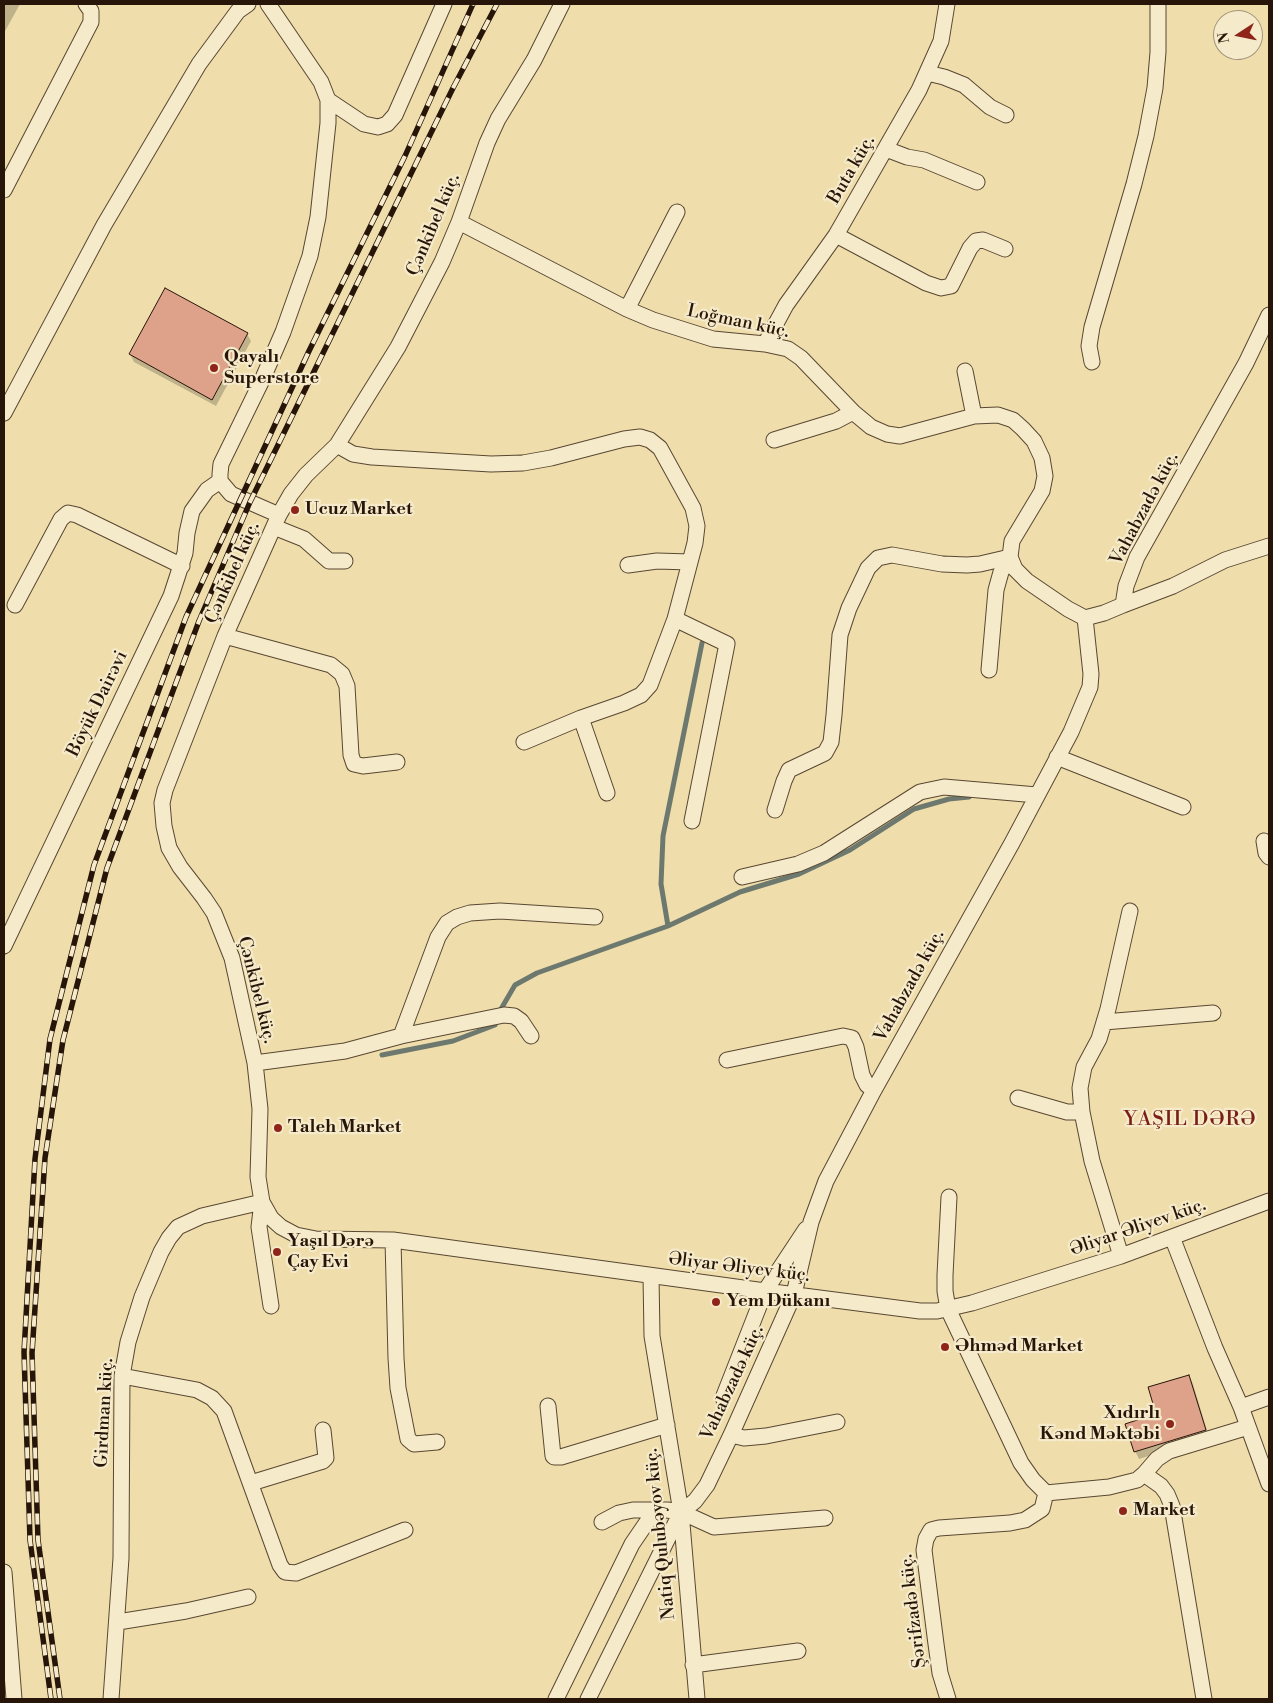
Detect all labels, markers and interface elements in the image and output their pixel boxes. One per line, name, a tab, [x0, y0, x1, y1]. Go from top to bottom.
north arrow	[1213, 10, 1263, 60]
text: N	[1214, 31, 1234, 45]
street label: Buta küç.	[824, 132, 880, 208]
street label: Çənkibel küç.	[403, 170, 465, 280]
street label: Loğman küç.	[685, 301, 791, 343]
place label: Qayalı Superstore	[224, 347, 319, 389]
marker: Qayalı Superstore	[208, 362, 220, 374]
street label: Vahabzadə küç.	[1106, 449, 1184, 569]
place label: Ucuz Market	[305, 499, 412, 521]
marker: Ucuz Market	[289, 504, 301, 516]
street label: Çənkibel küç.	[201, 519, 265, 627]
street label: Böyük Dairəvi	[63, 647, 133, 761]
street label: Vahabzadə küç.	[870, 926, 950, 1046]
street label: Çənkibel küç.	[232, 934, 280, 1046]
district label: YAŞIL DƏRƏ	[1122, 1108, 1258, 1132]
place label: Taleh Market	[288, 1117, 401, 1139]
marker: Taleh Market	[272, 1122, 284, 1134]
street label: Əliyar Əliyev küç.	[1067, 1195, 1209, 1261]
place label: Yaşıl Dərə Çay Evi	[287, 1231, 374, 1274]
marker: Yaşıl Dərə Çay Evi	[271, 1246, 283, 1258]
street label: Əliyar Əliyev küç.	[667, 1249, 811, 1287]
place label: Yem Dükanı	[726, 1291, 830, 1313]
marker: Yem Dükanı	[710, 1296, 722, 1308]
street label: Vahabzadə küç.	[697, 1322, 769, 1444]
place label: Əhməd Market	[955, 1336, 1083, 1358]
marker: Əhməd Market	[939, 1341, 951, 1353]
street label: Girdman küç.	[91, 1358, 119, 1468]
place label: Xıdırlı Kənd Məktəbi	[1040, 1403, 1160, 1446]
marker: Xıdırlı Kənd Məktəbi	[1164, 1418, 1176, 1430]
street label: Natiq Qulubəyov küç.	[641, 1447, 681, 1621]
place label: Market	[1133, 1500, 1195, 1522]
marker: Market	[1117, 1505, 1129, 1517]
street label: Şərifzadə küç.	[896, 1553, 932, 1669]

